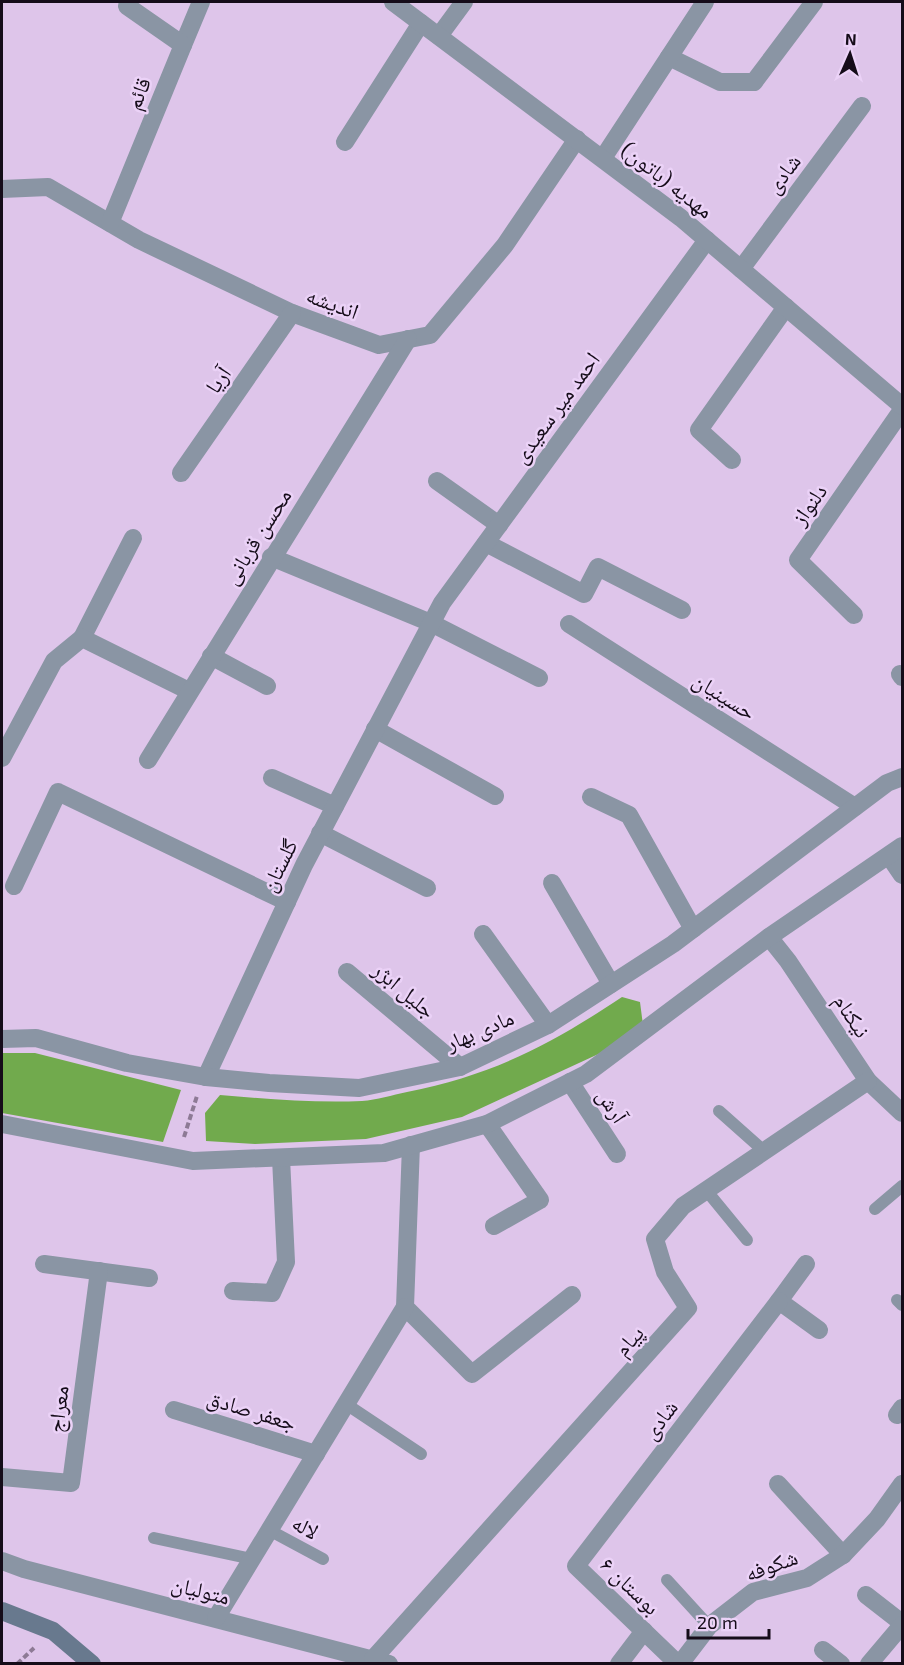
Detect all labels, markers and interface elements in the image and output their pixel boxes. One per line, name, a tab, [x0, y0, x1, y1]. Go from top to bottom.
north arrow	[820, 24, 880, 84]
text: N	[845, 29, 857, 48]
street label: قائم	[119, 73, 158, 114]
street label: مهدیه (باتون)	[616, 135, 719, 224]
street label: شادی	[759, 148, 807, 199]
street label: اندیشه	[303, 281, 363, 324]
street label: احمد میر سعیدی	[506, 346, 606, 469]
street label: آریا	[199, 360, 236, 398]
street label: دلنواز	[784, 478, 832, 531]
street label: محسن قربانی	[216, 483, 297, 590]
street label: حسینیان	[688, 666, 761, 726]
street label: گلستان	[254, 834, 304, 897]
street label: جلیل ابژر	[366, 955, 442, 1024]
street label: نیکنام	[827, 988, 877, 1043]
street label: مادی بهار	[440, 1003, 518, 1057]
street label: آرش	[591, 1083, 634, 1129]
street label: پیام	[608, 1319, 651, 1362]
street label: جعفر صادق	[204, 1383, 300, 1437]
street label: معراج	[41, 1384, 75, 1434]
street label: شادی	[636, 1394, 684, 1445]
street label: لاله	[288, 1508, 324, 1544]
street label: شکوفه	[741, 1543, 801, 1586]
street label: بوستان ۶	[595, 1551, 666, 1621]
street label: متولیان	[169, 1569, 233, 1611]
scale bar	[688, 1602, 769, 1640]
text: 20 m	[697, 1611, 738, 1633]

